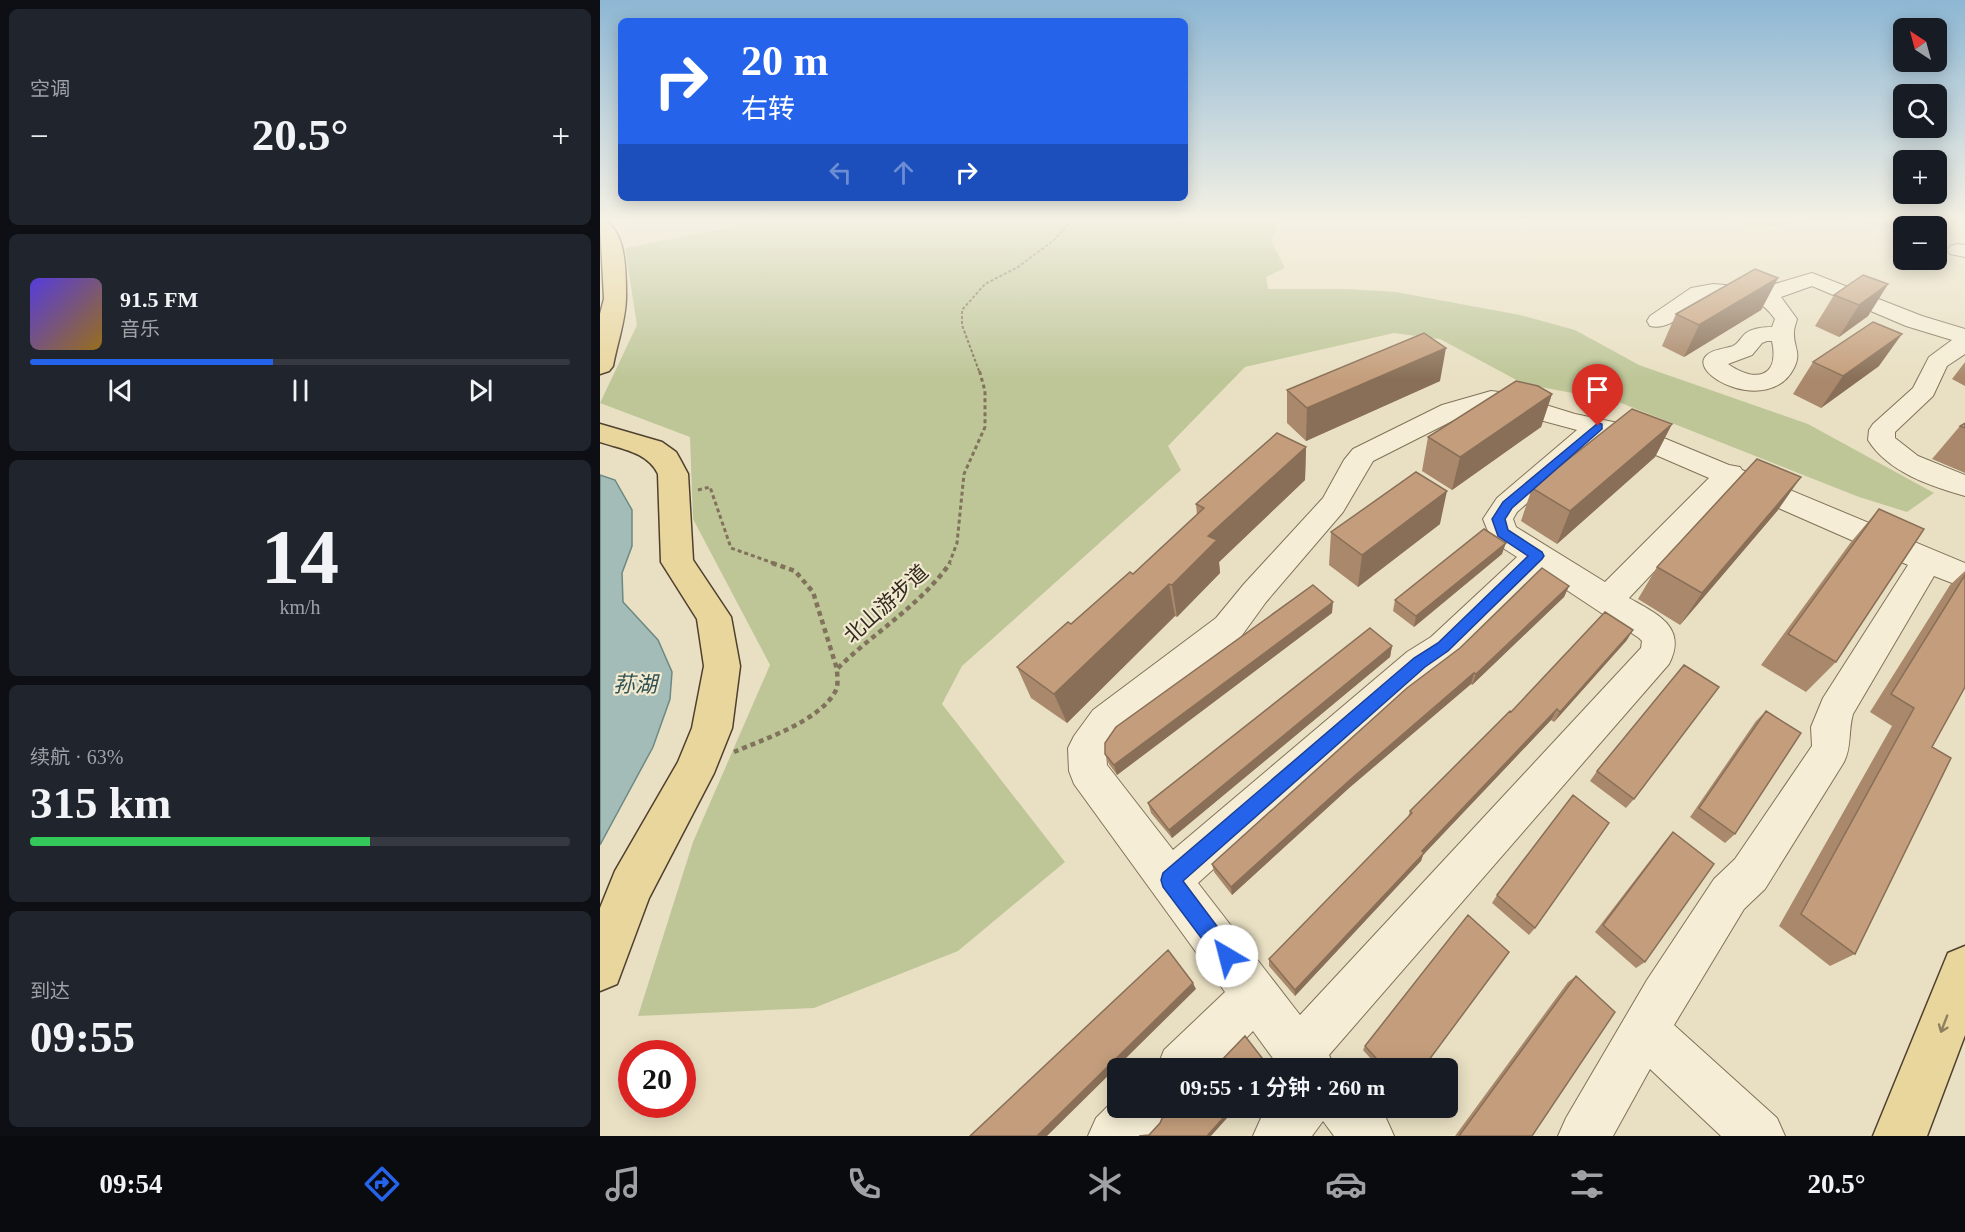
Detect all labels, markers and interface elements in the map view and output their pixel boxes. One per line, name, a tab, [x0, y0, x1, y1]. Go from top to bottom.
north arrow	[1893, 18, 1947, 72]
map controls	[1893, 18, 1947, 270]
text: 20 m	[741, 38, 829, 84]
icon: right	[642, 42, 720, 120]
text: 空调	[30, 78, 70, 100]
button: search	[1893, 84, 1947, 138]
text: 右转	[741, 94, 795, 124]
text: 20.5°	[252, 110, 348, 160]
text: −	[30, 118, 49, 154]
text: +	[551, 118, 570, 154]
button: +	[1893, 150, 1947, 204]
icon: left	[824, 156, 857, 189]
icon: ahead	[887, 156, 920, 189]
icon: right	[950, 156, 983, 189]
button: −	[1893, 216, 1947, 270]
text: 91.5 FM	[120, 287, 198, 312]
text: 音乐	[120, 318, 160, 340]
pin	[1572, 364, 1623, 426]
icon: arrive	[1581, 373, 1614, 406]
icon: previous	[104, 374, 137, 407]
icon: pause	[284, 374, 317, 407]
icon: next	[464, 374, 497, 407]
text: 14	[261, 513, 339, 600]
street label: 北山游步道	[839, 560, 933, 648]
text: km/h	[279, 596, 321, 618]
water label: 荪湖	[613, 672, 660, 697]
text: 续航 · 63%	[30, 746, 123, 768]
text: 315 km	[30, 778, 171, 828]
position arrow	[1195, 924, 1259, 988]
text: 到达	[30, 980, 70, 1002]
text: 09:55	[30, 1012, 135, 1062]
one-way arrow	[1938, 1014, 1949, 1033]
speed limit sign: 20	[618, 1040, 696, 1118]
text: 09:55 · 1 分钟 · 260 m	[1180, 1075, 1385, 1100]
icon: directions	[361, 1163, 403, 1205]
icon: music	[602, 1163, 644, 1205]
icon: phone	[843, 1163, 885, 1205]
icon: climate	[1084, 1163, 1126, 1205]
icon: car	[1325, 1163, 1367, 1205]
icon: filters	[1566, 1163, 1608, 1205]
text: 09:54	[99, 1169, 162, 1199]
text: 20.5°	[1807, 1169, 1865, 1199]

